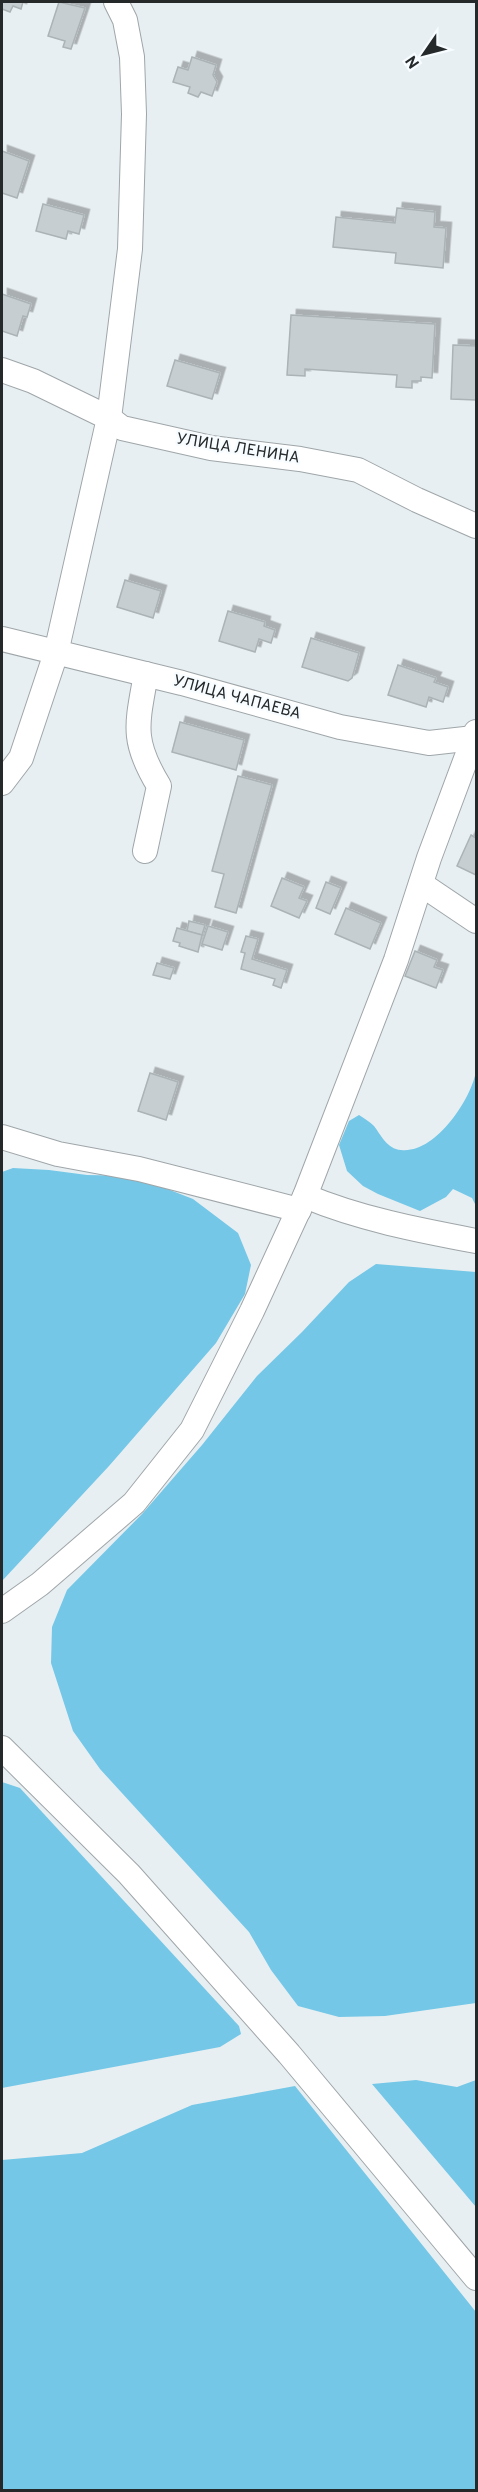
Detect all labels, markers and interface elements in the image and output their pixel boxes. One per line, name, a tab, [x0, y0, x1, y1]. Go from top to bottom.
north arrow	[394, 24, 454, 84]
text: N	[402, 51, 425, 72]
street label: УЛИЦА ЛЕНИНА	[175, 429, 301, 469]
street label: УЛИЦА ЧАПАЕВА	[171, 671, 303, 725]

